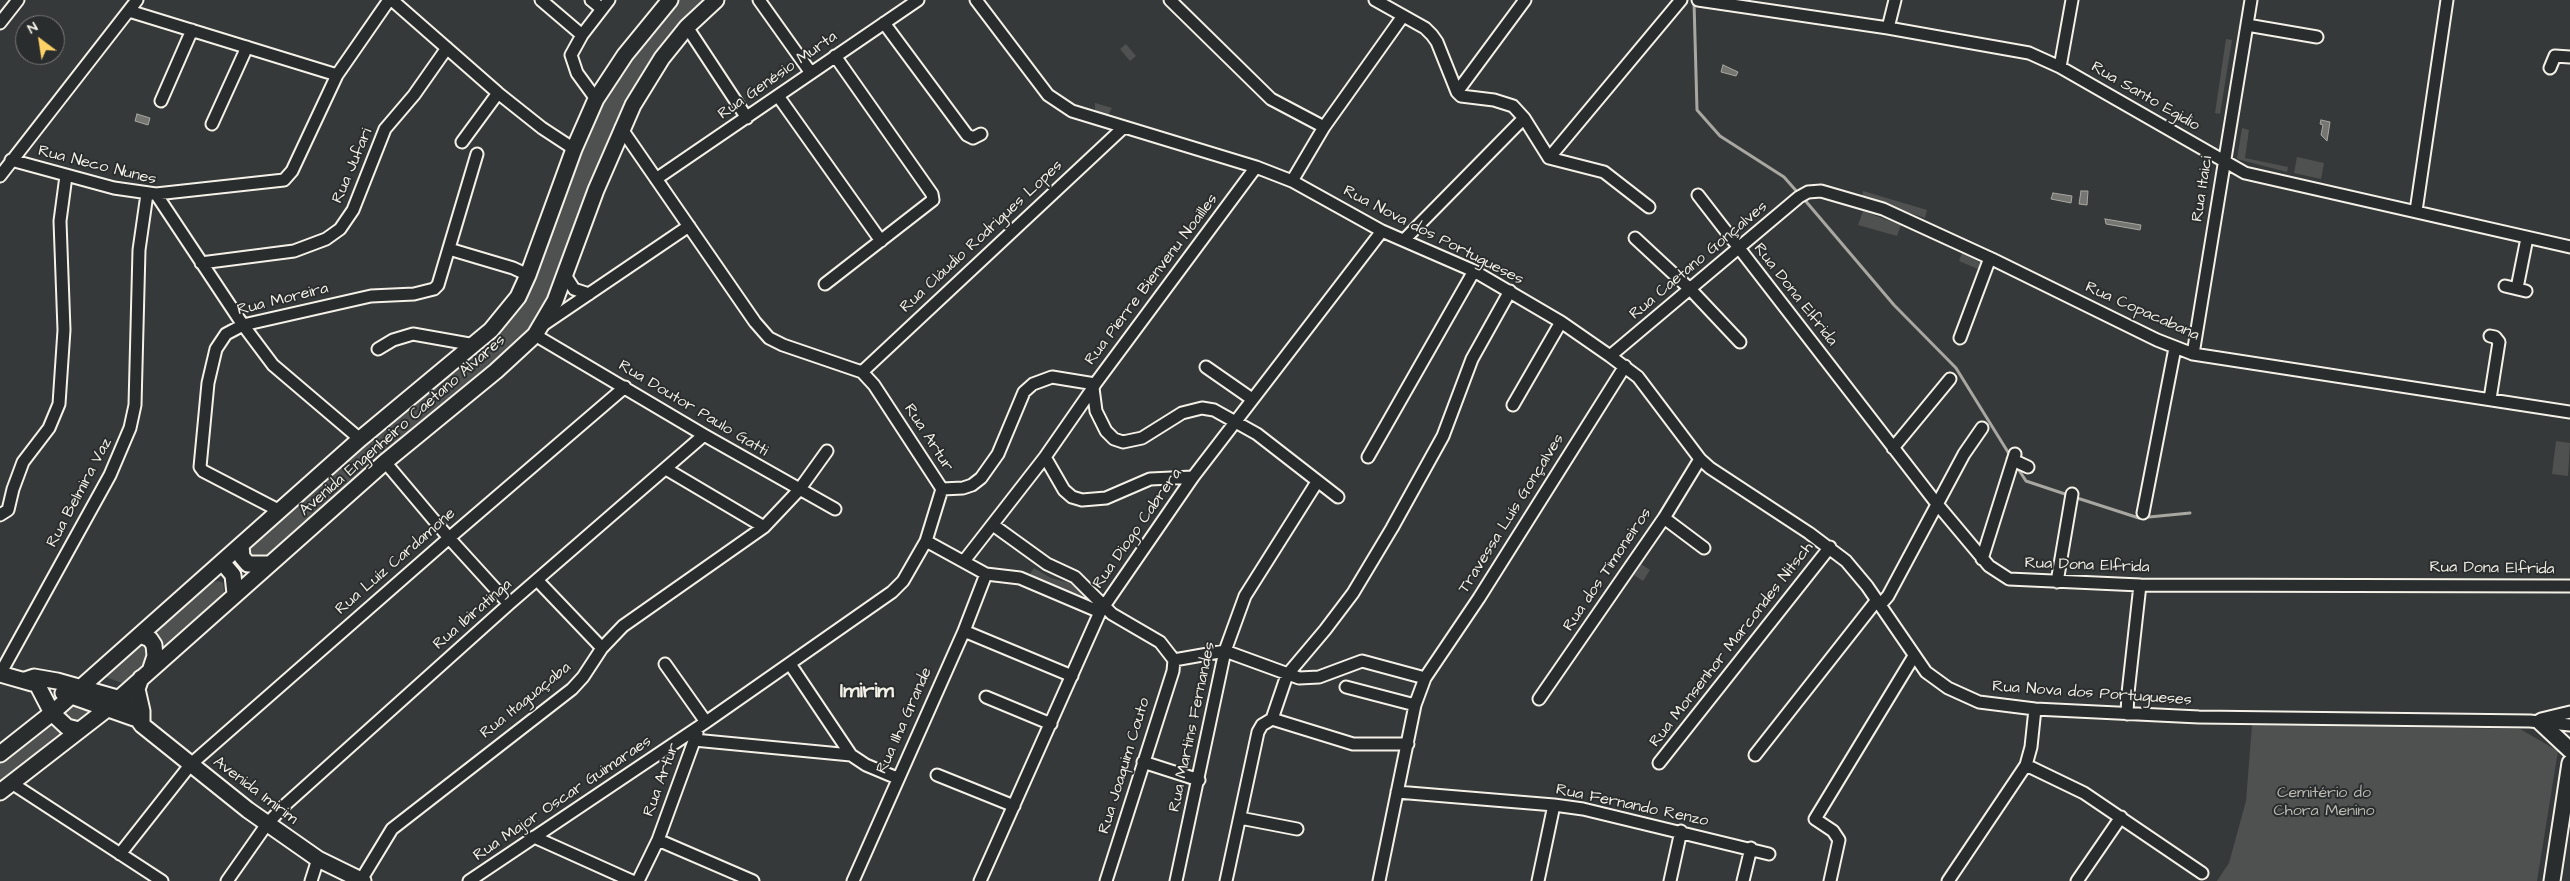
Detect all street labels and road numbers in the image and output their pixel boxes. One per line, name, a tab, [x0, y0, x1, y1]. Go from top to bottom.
street label: Rua Genésio Murta	[715, 28, 841, 124]
street label: Rua Santo Egidio	[2087, 58, 2203, 136]
street label: Rua Jufari	[329, 126, 377, 206]
street label: Rua Neco Nunes	[36, 142, 158, 190]
street label: Rua Itaici	[2188, 155, 2218, 223]
street label: Rua Cláudio Rodrigues Lopes	[897, 157, 1067, 317]
street label: Rua Nova dos Portugueses	[1340, 182, 1526, 290]
street label: Rua Pierre Bienvenu Noailles	[1081, 191, 1223, 369]
street label: Rua Caetano Gonçalves	[1626, 198, 1772, 324]
street label: Rua Dona Elfrida	[1749, 240, 1841, 350]
street label: Rua Copacabana	[2082, 278, 2202, 346]
street label: Rua Moreira	[235, 279, 331, 321]
street label: Avenida Engenheiro Caetano Alvares	[296, 331, 510, 521]
street label: Rua Doutor Paulo Gatti	[615, 357, 771, 461]
street label: Rua Artur	[899, 401, 957, 475]
street label: Travessa Luís Gonçalves	[1455, 431, 1569, 597]
street label: Rua Belmira Vaz	[43, 435, 117, 551]
street label: Rua Diogo Cabrera	[1089, 465, 1187, 593]
street label: Rua Luíz Cardamone	[332, 505, 460, 619]
street label: Rua dos Timoneiros	[1560, 505, 1656, 635]
street label: Rua Monsenhor Marcondes Nitsch	[1646, 539, 1818, 751]
street label: Rua Dona Elfrida	[2024, 554, 2150, 578]
street label: Rua Dona Elfrida	[2429, 558, 2555, 580]
street label: Rua Ibiratinga	[430, 576, 516, 654]
street label: Rua Martins Fernandes	[1166, 640, 1220, 814]
street label: Rua Itaguaçaba	[477, 659, 575, 743]
street label: Rua Ilha Grande	[873, 665, 937, 777]
street label: Rua Nova dos Portugueses	[1992, 677, 2192, 711]
street label: Rua Joaquim Couto	[1095, 696, 1155, 836]
street label: Rua Major Oscar Guimaraes	[470, 732, 656, 866]
street label: Rua Artur	[640, 741, 684, 819]
street label: Avenida Imirim	[209, 753, 301, 829]
street label: Rua Fernando Renzo	[1554, 780, 1710, 832]

